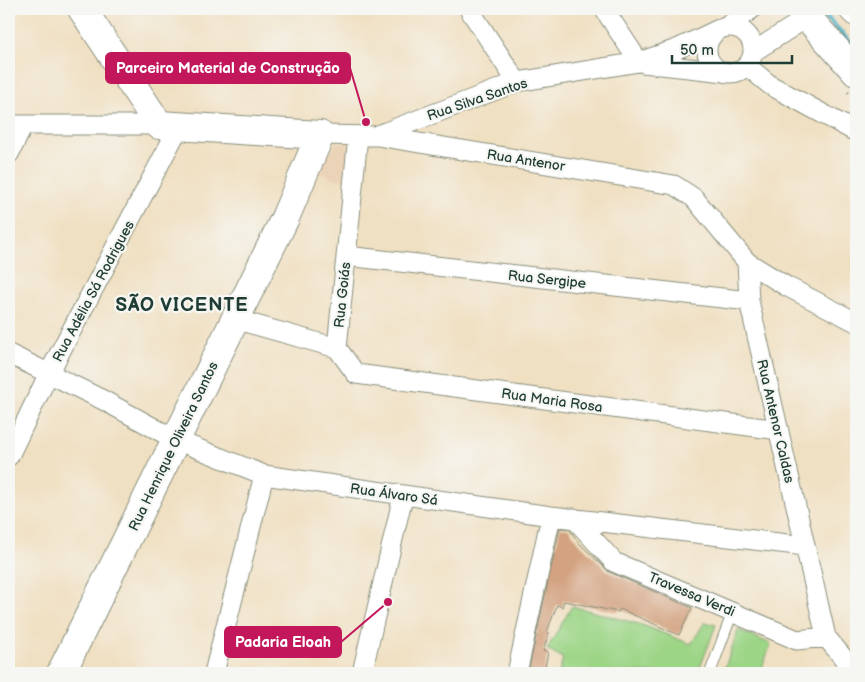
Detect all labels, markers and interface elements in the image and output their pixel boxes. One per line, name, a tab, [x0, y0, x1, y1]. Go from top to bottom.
scale bar	[672, 32, 792, 64]
text: 50 m	[680, 41, 714, 60]
callout: Parceiro Material de Construção	[106, 53, 350, 83]
text: Parceiro Material de Construção	[116, 59, 340, 78]
street label: Rua Silva Santos	[425, 74, 530, 125]
street label: Rua Antenor	[486, 146, 567, 175]
street label: Rua Adélia Sá Rodrigues	[49, 218, 138, 365]
street label: Rua Goiás	[331, 261, 354, 329]
street label: Rua Sergipe	[507, 267, 587, 292]
district label: SÃO VICENTE	[115, 293, 249, 317]
street label: Rua Antenor Caldas	[753, 358, 798, 485]
street label: Rua Henrique Oliveira Santos	[125, 359, 222, 534]
street label: Rua Maria Rosa	[500, 385, 604, 416]
street label: Rua Álvaro Sá	[349, 479, 439, 509]
street label: Travessa Verdi	[646, 569, 738, 620]
callout: Padaria Eloah	[225, 627, 341, 657]
text: Padaria Eloah	[235, 633, 331, 652]

